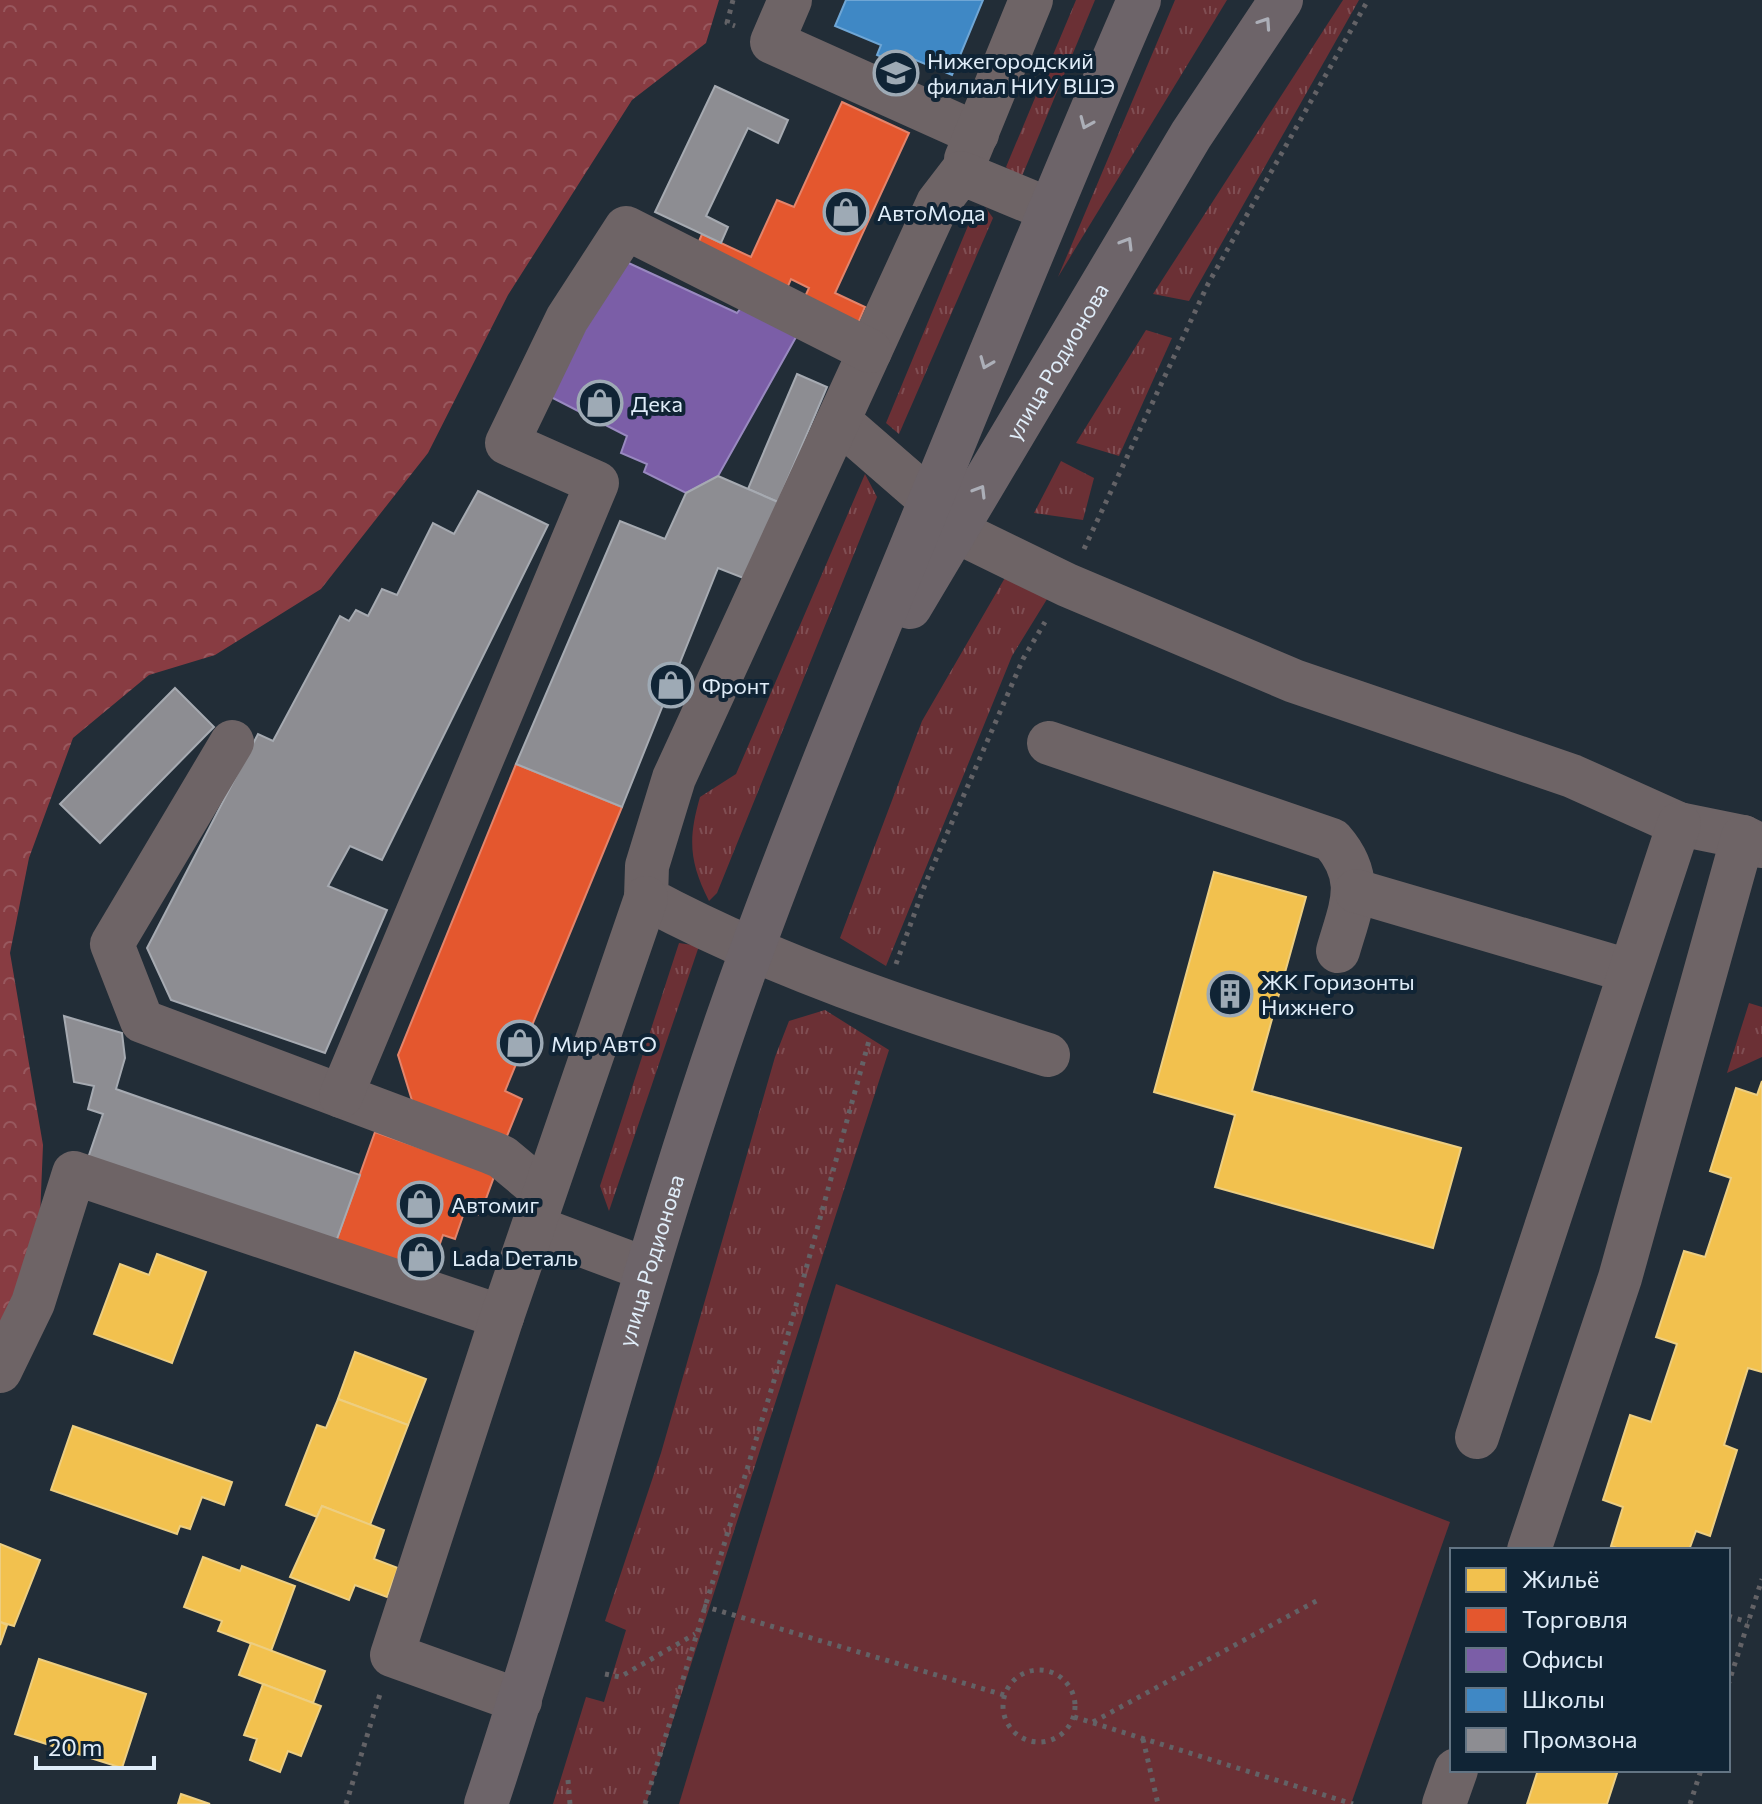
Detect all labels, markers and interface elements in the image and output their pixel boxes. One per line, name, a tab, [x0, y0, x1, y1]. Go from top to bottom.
one-way arrow	[1256, 17, 1271, 32]
place label: Нижегородский филиал НИУ ВШЭ	[927, 47, 1115, 99]
school or university icon: Нижегородский филиал НИУ ВШЭ	[872, 49, 920, 97]
one-way arrow	[1079, 115, 1095, 129]
shop icon: АвтоМода	[822, 188, 870, 236]
place label: АвтоМода	[877, 199, 985, 226]
one-way arrow	[1117, 237, 1133, 252]
street label: улица Родионова	[999, 278, 1114, 445]
one-way arrow	[979, 355, 996, 369]
shop icon: Дека	[576, 379, 624, 427]
place label: Дека	[631, 390, 683, 417]
one-way arrow	[970, 485, 986, 500]
shop icon: Фронт	[647, 661, 695, 709]
place label: Фронт	[702, 672, 770, 699]
place label: ЖК Горизонты Нижнего	[1261, 968, 1415, 1020]
building icon: ЖК Горизонты Нижнего	[1206, 970, 1254, 1018]
shop icon: Мир АвтО	[496, 1019, 544, 1067]
place label: Мир АвтО	[551, 1030, 657, 1057]
street label: улица Родионова	[612, 1171, 689, 1349]
shop icon: Автомиг	[396, 1180, 444, 1228]
place label: Автомиг	[451, 1191, 539, 1218]
shop icon: Lada Dеталь	[397, 1233, 445, 1281]
place label: Lada Dеталь	[452, 1244, 578, 1271]
legend	[1450, 1548, 1730, 1772]
text: Жильё	[1522, 1564, 1599, 1593]
text: Торговля	[1522, 1604, 1628, 1633]
text: Офисы	[1522, 1644, 1604, 1673]
text: Школы	[1522, 1684, 1605, 1713]
scale bar	[36, 1720, 154, 1770]
text: Промзона	[1522, 1724, 1637, 1753]
text: 20 m	[48, 1732, 102, 1761]

